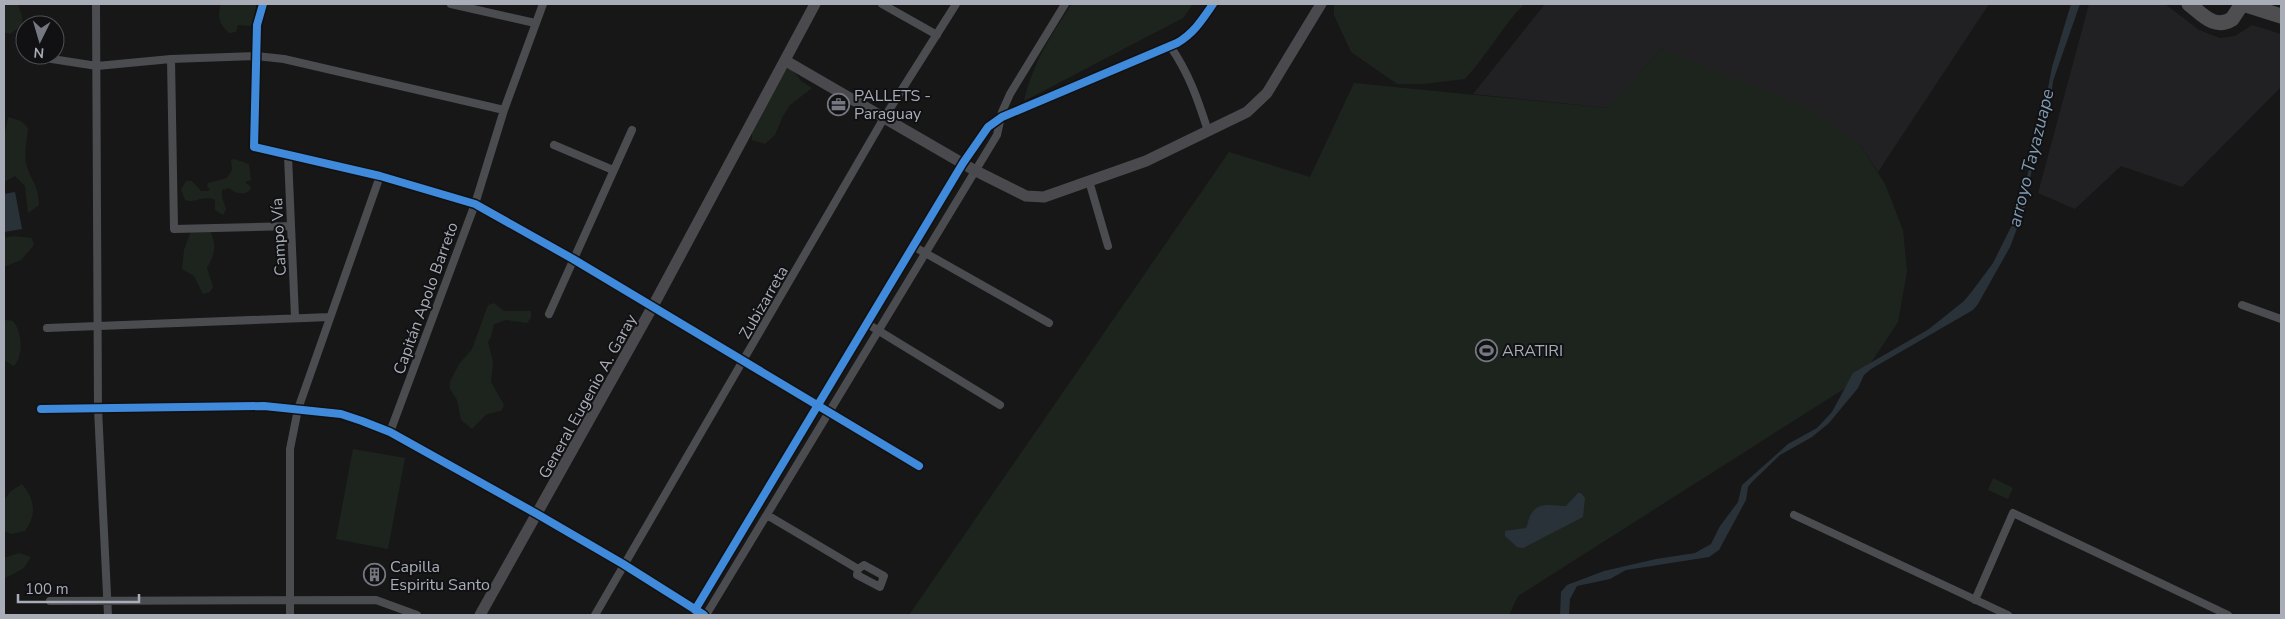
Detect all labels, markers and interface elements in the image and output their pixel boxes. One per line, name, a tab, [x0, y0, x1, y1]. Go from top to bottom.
north arrow	[15, 15, 65, 65]
text: N	[33, 43, 45, 62]
place label: PALLETS - Paraguay	[854, 85, 931, 125]
water label: arroyo Tayazuape	[2002, 86, 2060, 230]
office icon: PALLETS - Paraguay	[826, 92, 850, 116]
street label: Campo Vía	[266, 197, 292, 277]
street label: Capitán Apolo Barreto	[388, 219, 464, 377]
street label: Zubizarreta	[734, 262, 794, 343]
street label: General Eugenio A. Garay	[533, 310, 643, 483]
sports icon: ARATIRI	[1474, 338, 1498, 362]
place label: ARATIRI	[1502, 340, 1563, 362]
place label: Capilla Espiritu Santo	[390, 556, 490, 596]
building icon: Capilla Espiritu Santo	[362, 563, 386, 587]
scale bar	[18, 572, 139, 604]
text: 100 m	[25, 579, 69, 599]

